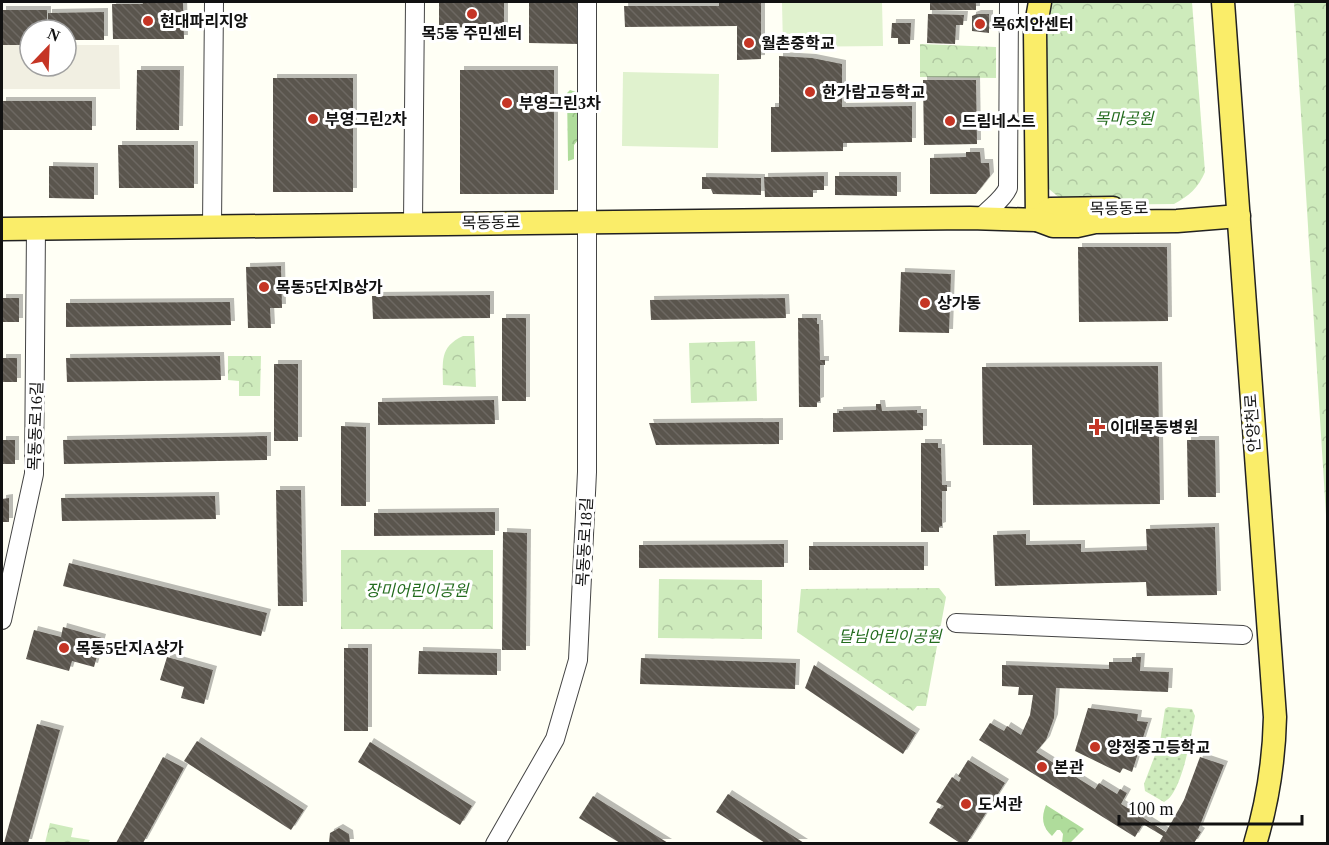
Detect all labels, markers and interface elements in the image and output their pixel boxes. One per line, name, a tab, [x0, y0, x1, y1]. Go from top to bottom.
marker: 목5동 주민센터	[465, 7, 479, 21]
place label: 현대파리지앙	[160, 12, 249, 30]
marker: 현대파리지앙	[141, 14, 155, 28]
place label: 목6치안센터	[992, 16, 1074, 33]
marker: 목6치안센터	[973, 17, 987, 31]
north arrow	[18, 18, 78, 78]
text: N	[45, 25, 63, 45]
place label: 목5동 주민센터	[422, 25, 522, 42]
place label: 월촌중학교	[761, 34, 835, 52]
marker: 월촌중학교	[742, 36, 756, 50]
place label: 한가람고등학교	[822, 83, 925, 101]
marker: 한가람고등학교	[803, 85, 817, 99]
place label: 부영그린3차	[519, 95, 601, 112]
marker: 부영그린3차	[500, 96, 514, 110]
park label: 목마공원	[1095, 110, 1155, 127]
place label: 부영그린2차	[325, 111, 407, 128]
marker: 부영그린2차	[306, 112, 320, 126]
place label: 드림네스트	[962, 113, 1036, 130]
marker: 드림네스트	[943, 114, 957, 128]
street label: 목동동로	[1089, 199, 1149, 218]
street label: 목동동로	[461, 213, 521, 232]
place label: 목동5단지B상가	[276, 279, 383, 296]
marker: 목동5단지B상가	[257, 280, 271, 294]
place label: 상가동	[937, 295, 981, 312]
marker: 상가동	[918, 296, 932, 310]
street label: 목동동로16길	[25, 381, 46, 471]
street label: 안양천로	[1242, 393, 1263, 453]
marker: 이대목동병원	[1088, 418, 1106, 436]
place label: 이대목동병원	[1110, 419, 1198, 436]
street label: 목동동로18길	[574, 497, 595, 587]
park label: 장미어린이공원	[365, 582, 470, 599]
park label: 달님어린이공원	[838, 628, 943, 645]
place label: 목동5단지A상가	[76, 640, 184, 657]
marker: 목동5단지A상가	[57, 641, 71, 655]
place label: 양정중고등학교	[1107, 738, 1210, 756]
marker: 양정중고등학교	[1088, 740, 1102, 754]
place label: 본관	[1054, 759, 1084, 776]
marker: 본관	[1035, 760, 1049, 774]
scale bar	[1119, 788, 1302, 826]
place label: 도서관	[978, 796, 1022, 813]
marker: 도서관	[959, 797, 973, 811]
text: 100 m	[1128, 799, 1174, 819]

